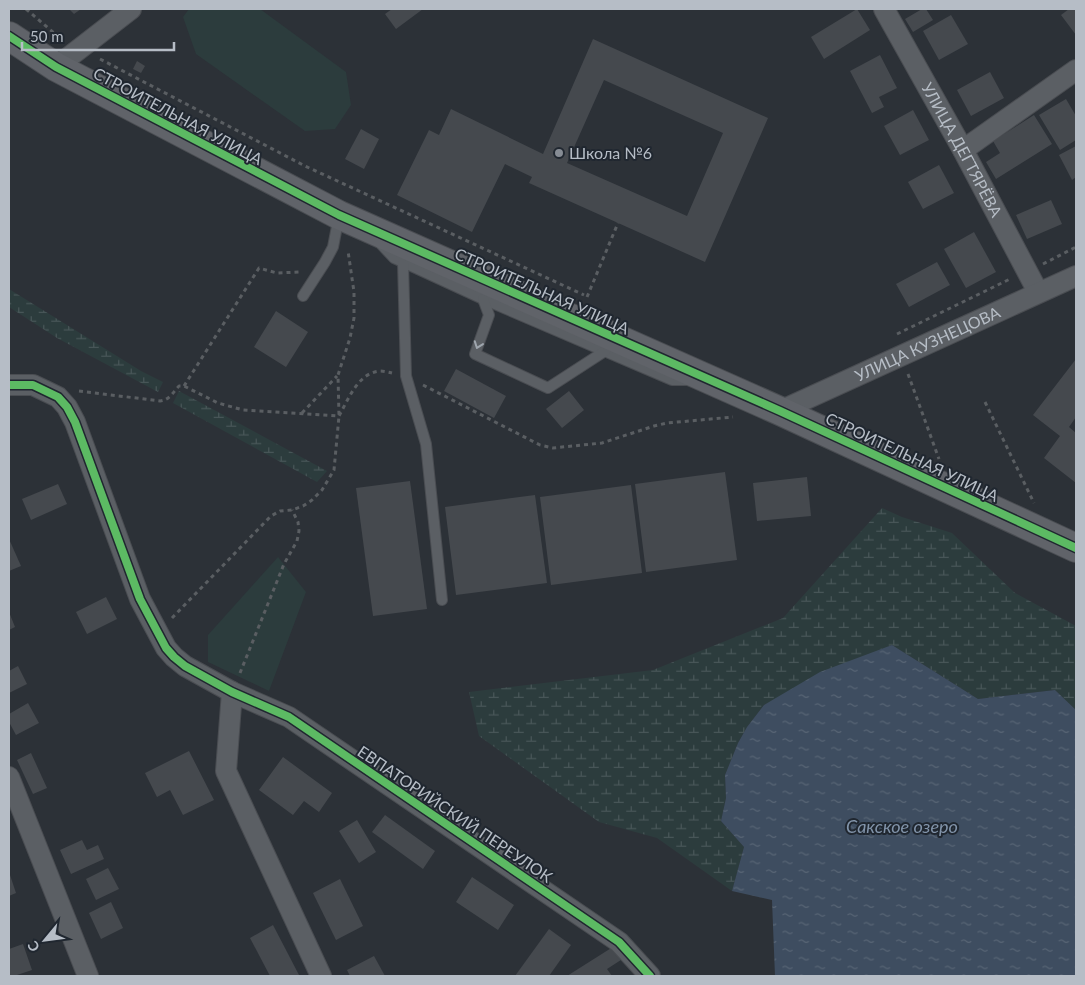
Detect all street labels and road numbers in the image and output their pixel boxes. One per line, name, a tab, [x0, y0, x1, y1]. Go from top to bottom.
street label: СТРОИТЕЛЬНАЯ УЛИЦА	[90, 63, 266, 168]
street label: УЛИЦА ДЕГТЯРЁВА	[918, 79, 1007, 220]
street label: СТРОИТЕЛЬНАЯ УЛИЦА	[452, 243, 632, 338]
street label: УЛИЦА КУЗНЕЦОВА	[852, 302, 1003, 385]
street label: СТРОИТЕЛЬНАЯ УЛИЦА	[823, 408, 1002, 505]
street label: ЕВПАТОРИЙСКИЙ ПЕРЕУЛОК	[354, 741, 556, 886]

